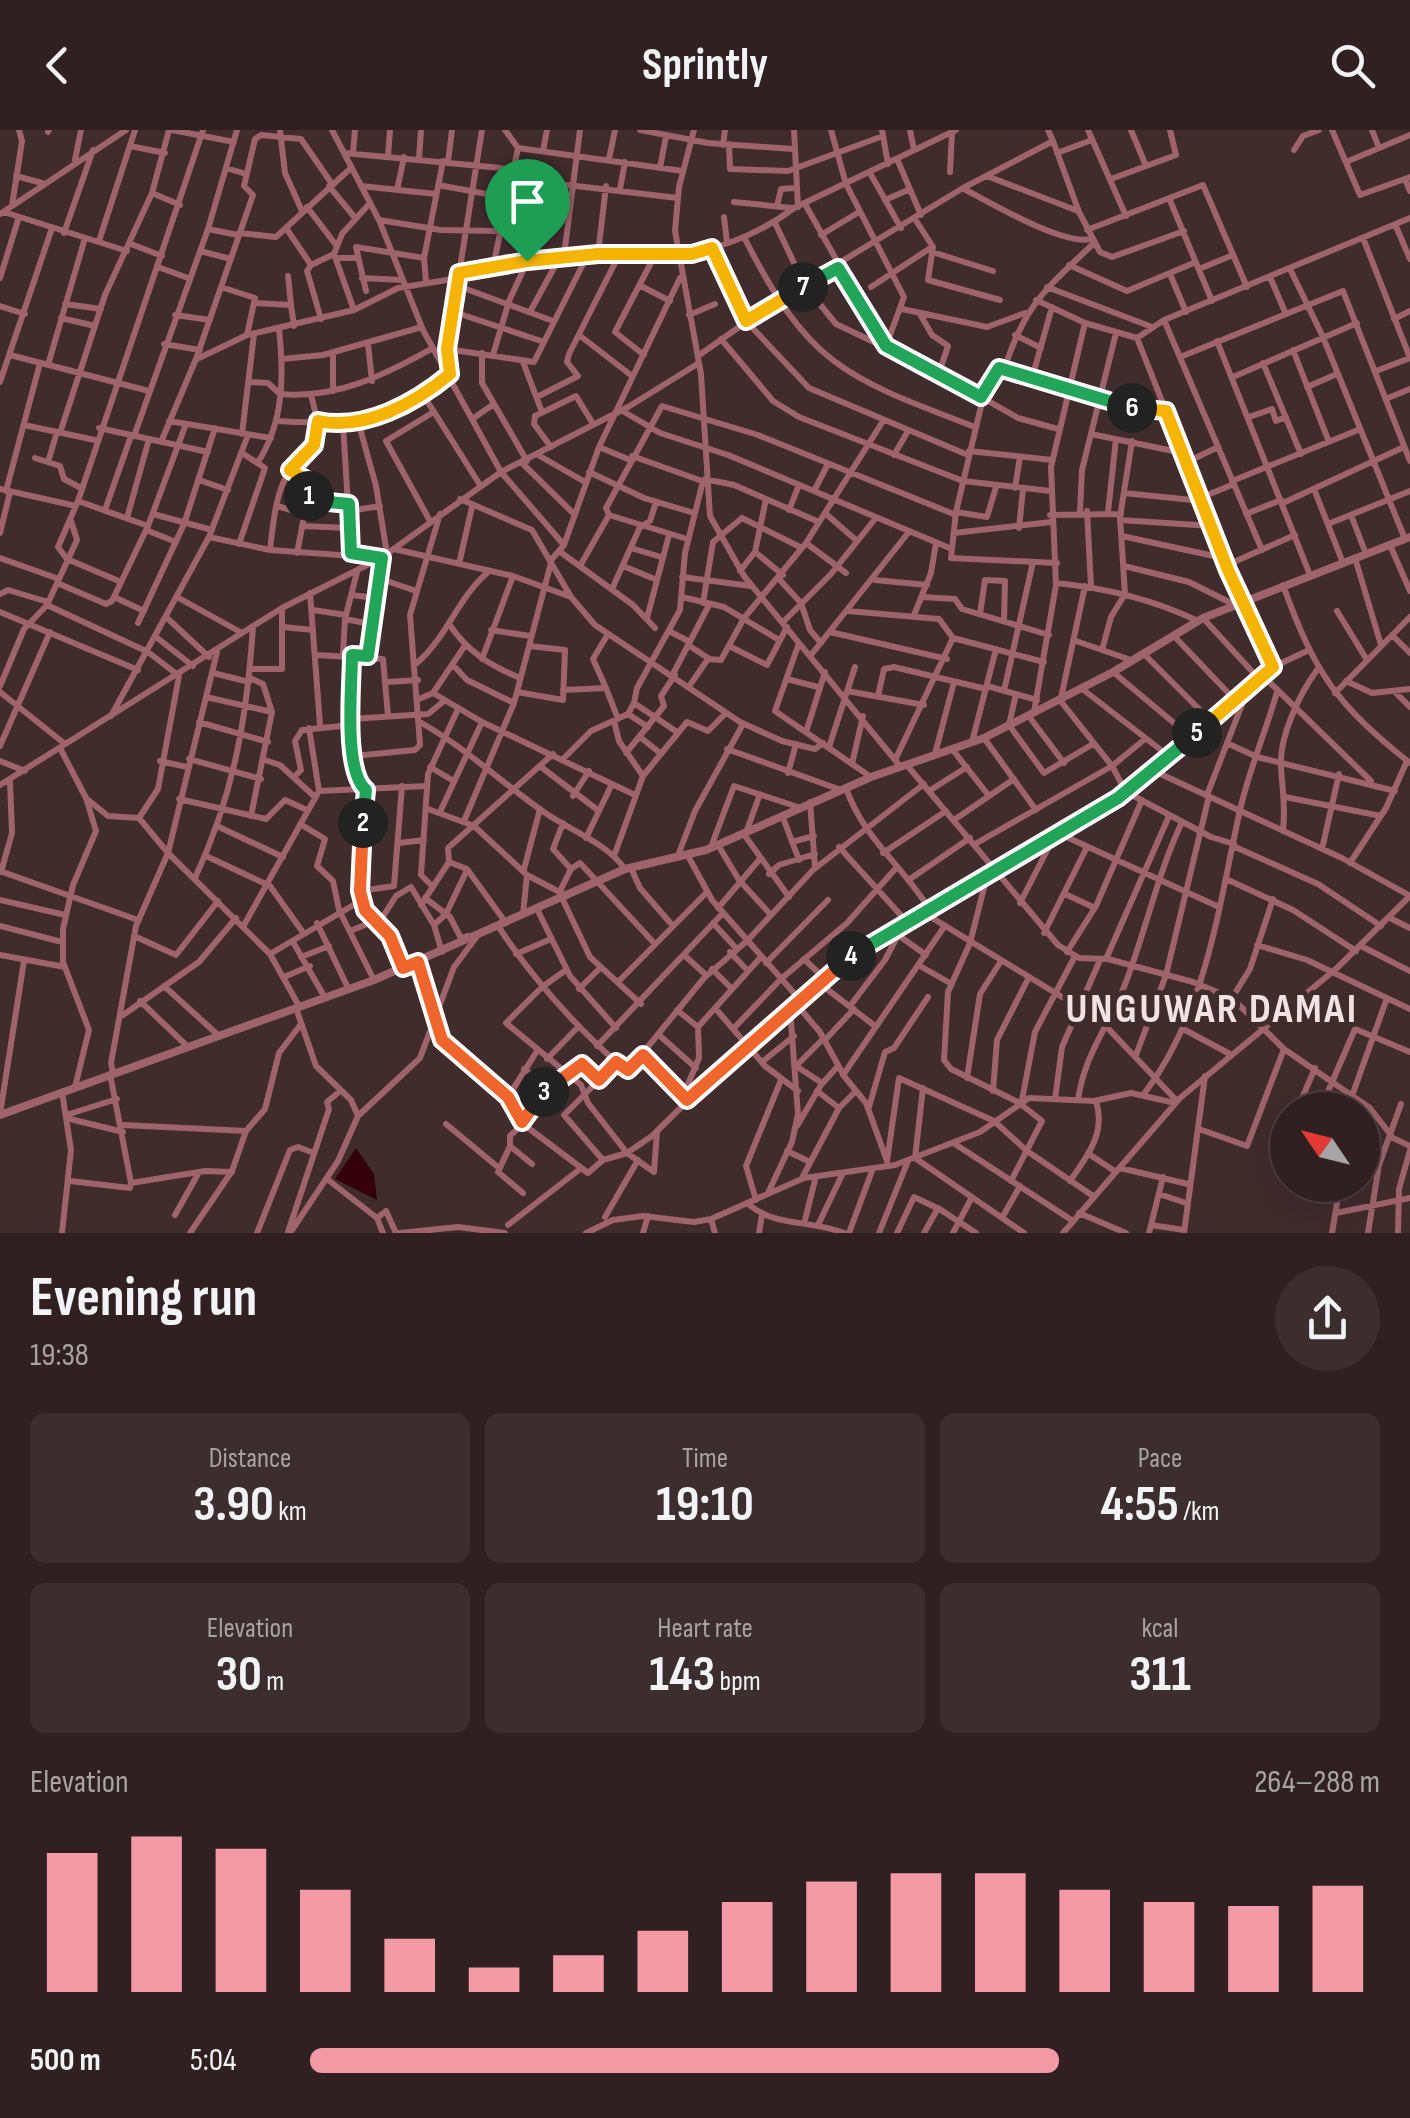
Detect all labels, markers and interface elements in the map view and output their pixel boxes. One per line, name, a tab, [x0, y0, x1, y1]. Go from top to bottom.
icon: back	[30, 38, 85, 93]
text: Sprintly	[642, 38, 768, 93]
icon: search	[1325, 38, 1380, 93]
pin	[485, 159, 570, 262]
icon: arrive	[500, 174, 555, 229]
pin: 7	[778, 262, 828, 312]
text: 7	[797, 270, 809, 303]
pin: 6	[1107, 383, 1157, 433]
text: 6	[1125, 391, 1139, 424]
pin: 1	[284, 471, 334, 521]
text: 1	[304, 479, 314, 512]
pin: 5	[1172, 708, 1222, 758]
text: 5	[1191, 716, 1203, 749]
pin: 2	[338, 798, 388, 848]
text: 2	[357, 806, 369, 839]
pin: 4	[826, 931, 876, 981]
text: 4	[844, 939, 858, 972]
district label: UNGUWAR DAMAI	[1066, 984, 1358, 1035]
pin: 3	[519, 1067, 569, 1117]
text: 3	[538, 1075, 550, 1108]
north arrow	[1270, 1092, 1380, 1202]
map controls	[1270, 1092, 1380, 1202]
text: Evening run	[30, 1265, 257, 1332]
button: share	[1275, 1266, 1380, 1371]
text: 19:38	[30, 1336, 89, 1375]
text: Distance	[209, 1442, 291, 1475]
text: Time	[682, 1442, 728, 1475]
text: Pace	[1138, 1442, 1182, 1475]
text: 3.90	[193, 1475, 274, 1535]
text: 19:10	[656, 1475, 754, 1535]
text: 4:55	[1100, 1475, 1179, 1535]
text: km	[274, 1495, 307, 1528]
text: /km	[1179, 1495, 1220, 1528]
text: Elevation	[207, 1612, 293, 1645]
text: Heart rate	[657, 1612, 753, 1645]
text: kcal	[1141, 1612, 1179, 1645]
text: 30	[216, 1645, 262, 1705]
text: 143	[649, 1645, 715, 1705]
text: 311	[1129, 1645, 1191, 1705]
text: m	[262, 1665, 284, 1698]
text: bpm	[715, 1665, 761, 1698]
text: Elevation	[30, 1763, 129, 1802]
text: 264–288 m	[1254, 1763, 1380, 1802]
text: 500 m	[30, 2041, 101, 2080]
text: 5:04	[190, 2041, 237, 2080]

